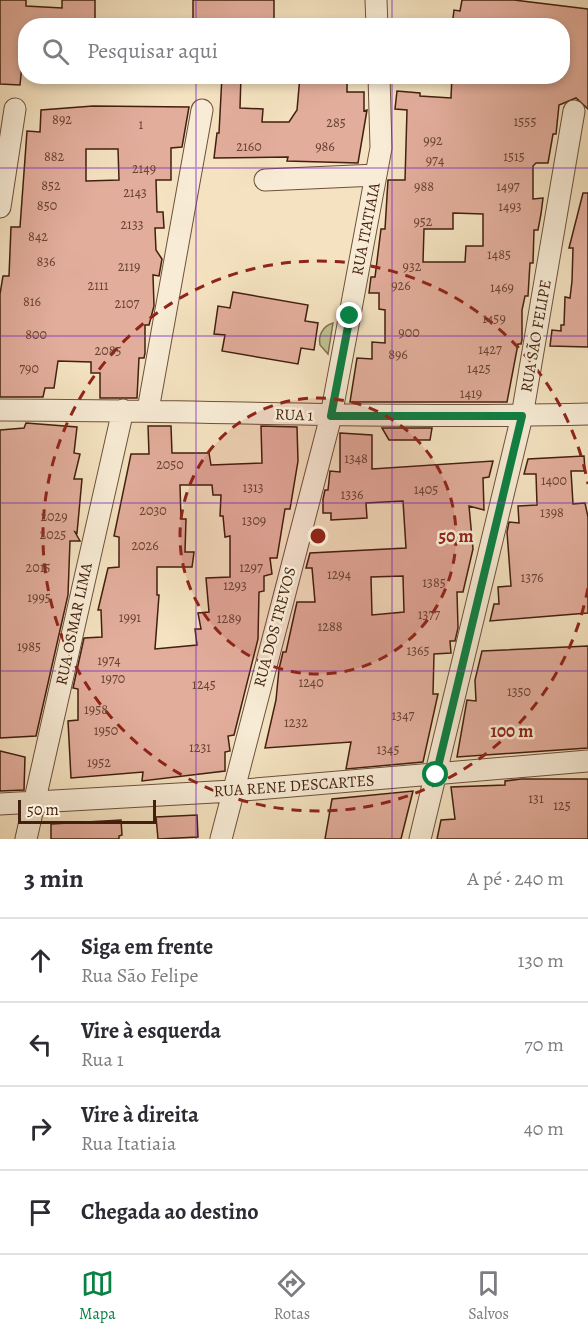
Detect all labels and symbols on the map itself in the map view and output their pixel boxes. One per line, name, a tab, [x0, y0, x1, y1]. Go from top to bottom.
house number: 892	[52, 110, 72, 129]
house number: 1555	[514, 112, 536, 131]
house number: 285	[326, 113, 346, 132]
house number: 1	[139, 115, 144, 134]
house number: 992	[423, 131, 443, 150]
house number: 2160	[236, 137, 262, 156]
house number: 986	[315, 137, 335, 156]
house number: 882	[44, 147, 64, 166]
house number: 1515	[503, 147, 525, 166]
house number: 974	[426, 151, 444, 170]
house number: 2149	[132, 159, 156, 178]
house number: 852	[41, 176, 61, 195]
house number: 988	[414, 177, 434, 196]
house number: 1497	[496, 177, 520, 196]
street label: RUA ITATIAIA	[346, 180, 386, 277]
house number: 2143	[123, 183, 147, 202]
house number: 850	[37, 196, 57, 215]
house number: 1493	[498, 197, 522, 216]
house number: 952	[413, 212, 433, 231]
house number: 2133	[120, 215, 144, 234]
house number: 842	[28, 227, 48, 246]
house number: 1485	[487, 245, 511, 264]
house number: 836	[36, 252, 56, 271]
house number: 2119	[118, 257, 140, 276]
house number: 932	[403, 257, 422, 276]
house number: 2111	[87, 276, 109, 295]
house number: 926	[391, 276, 411, 295]
house number: 1469	[490, 278, 514, 297]
street label: RUA SÃO FELIPE	[515, 278, 557, 394]
house number: 816	[23, 292, 41, 311]
house number: 2107	[115, 294, 140, 313]
route end	[336, 302, 362, 328]
house number: 1459	[482, 309, 506, 328]
house number: 900	[398, 323, 420, 342]
house number: 800	[25, 325, 47, 344]
house number: 1427	[478, 340, 502, 359]
house number: 2085	[95, 341, 121, 360]
house number: 896	[388, 345, 408, 364]
house number: 790	[19, 359, 39, 378]
house number: 1425	[467, 359, 491, 378]
house number: 1419	[460, 384, 482, 403]
street label: RUA 1	[275, 403, 314, 427]
house number: 1348	[344, 449, 368, 468]
house number: 2050	[156, 455, 184, 474]
house number: 1400	[541, 471, 567, 490]
house number: 1313	[242, 478, 264, 497]
house number: 1405	[414, 480, 438, 499]
house number: 1336	[341, 485, 363, 504]
house number: 2030	[139, 501, 167, 520]
house number: 1398	[540, 503, 564, 522]
house number: 2029	[40, 507, 68, 526]
house number: 1309	[242, 511, 266, 530]
text: 50 m	[439, 524, 473, 548]
house number: 2025	[40, 525, 66, 544]
centre of rings	[308, 526, 328, 546]
house number: 2026	[131, 536, 159, 555]
house number: 2015	[26, 558, 50, 577]
house number: 1297	[239, 558, 263, 577]
street label: RUA OSMAR LIMA	[50, 560, 98, 687]
street label: RUA DOS TREVOS	[248, 565, 302, 689]
house number: 1294	[327, 565, 351, 584]
house number: 1376	[521, 568, 543, 587]
house number: 1385	[422, 573, 446, 592]
house number: 1293	[223, 576, 247, 595]
house number: 1995	[27, 588, 51, 607]
house number: 1377	[418, 605, 440, 624]
house number: 1991	[119, 608, 141, 627]
house number: 1289	[217, 609, 241, 628]
house number: 1288	[317, 617, 343, 636]
house number: 1985	[17, 637, 41, 656]
house number: 1365	[406, 641, 430, 660]
house number: 1974	[97, 651, 121, 670]
house number: 1970	[101, 669, 125, 688]
house number: 1240	[298, 673, 324, 692]
house number: 1245	[192, 675, 216, 694]
house number: 1350	[507, 682, 531, 701]
house number: 1958	[84, 700, 108, 719]
house number: 1347	[392, 706, 415, 725]
house number: 1232	[284, 713, 308, 732]
text: 100 m	[491, 719, 533, 743]
house number: 1950	[94, 721, 118, 740]
house number: 1231	[189, 738, 211, 757]
house number: 1345	[377, 740, 399, 759]
house number: 1952	[87, 753, 111, 772]
route start	[422, 761, 448, 787]
street label: RUA RENE DESCARTES	[213, 769, 375, 803]
house number: 131	[528, 789, 544, 808]
house number: 125	[553, 796, 571, 815]
scale bar	[18, 797, 156, 824]

